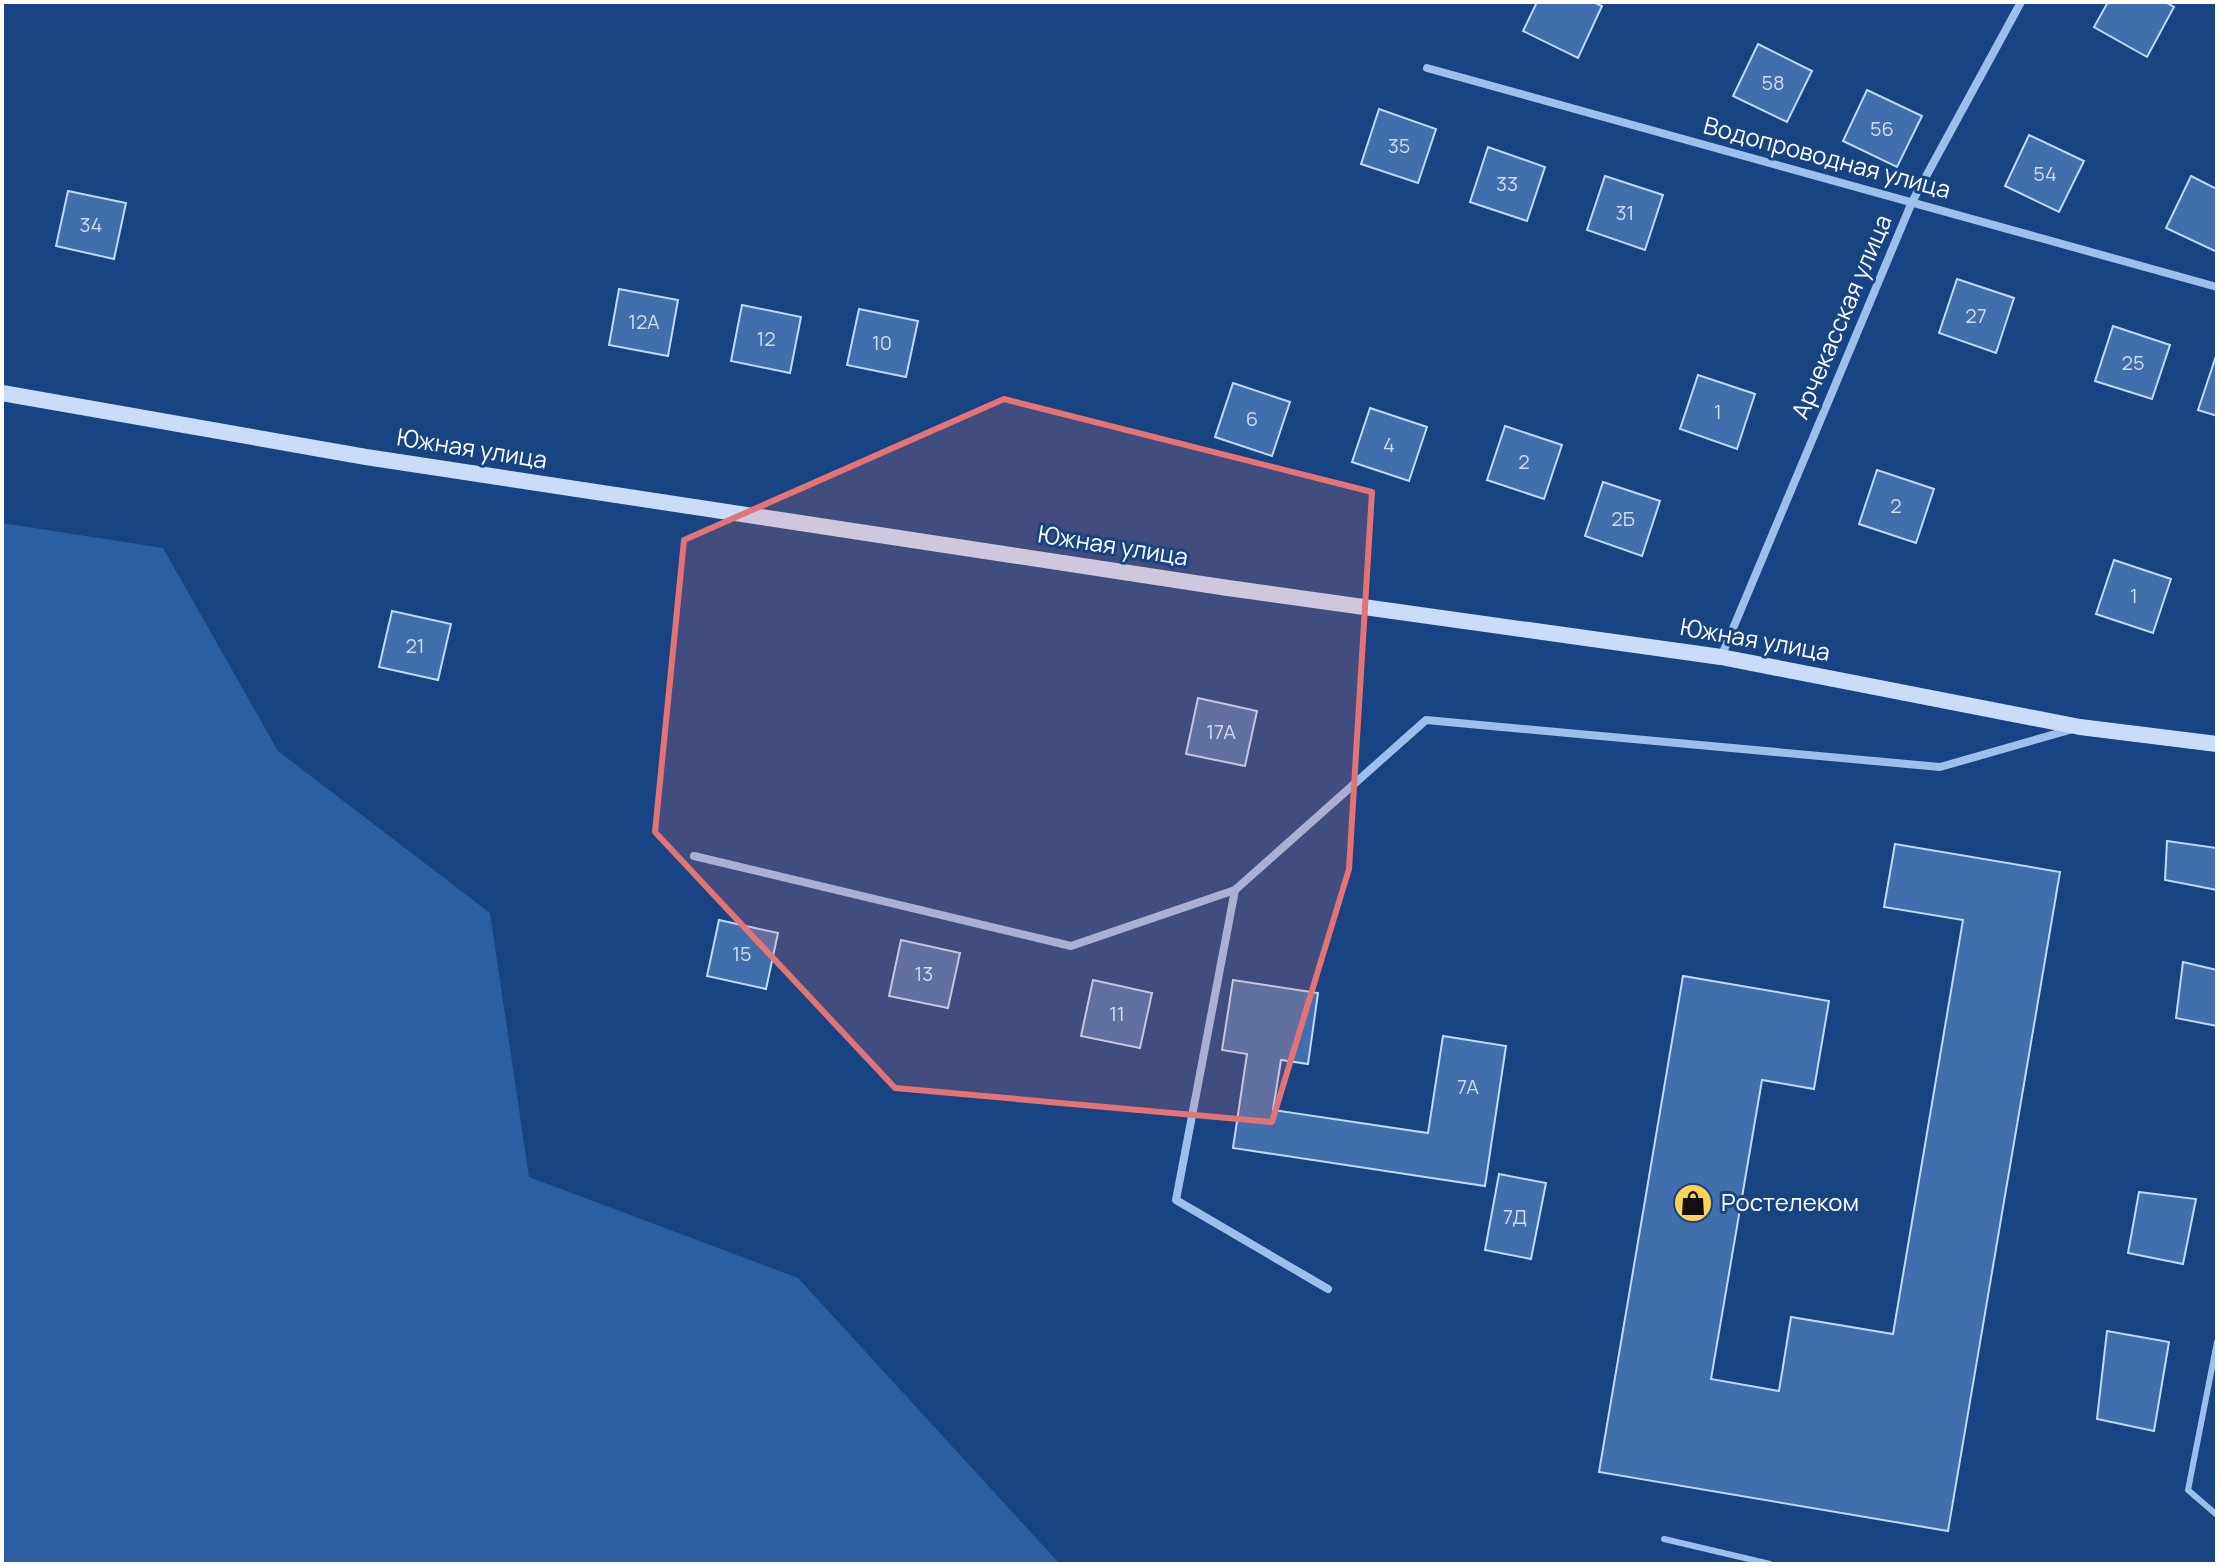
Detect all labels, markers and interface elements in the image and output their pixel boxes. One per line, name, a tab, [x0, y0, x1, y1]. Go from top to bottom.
house number: 58	[1761, 69, 1785, 96]
street label: Водопроводная улица	[1700, 108, 1954, 205]
house number: 56	[1870, 115, 1894, 142]
house number: 35	[1388, 132, 1410, 159]
house number: 54	[2033, 160, 2057, 187]
house number: 33	[1496, 170, 1518, 197]
house number: 31	[1616, 199, 1634, 226]
street label: Арчекасская улица	[1783, 209, 1899, 424]
house number: 34	[80, 211, 102, 238]
house number: 27	[1965, 302, 1987, 329]
house number: 12А	[628, 308, 660, 335]
house number: 12	[756, 325, 776, 352]
house number: 10	[872, 329, 892, 356]
house number: 25	[2122, 349, 2144, 376]
house number: 1	[1714, 398, 1722, 425]
house number: 6	[1246, 405, 1258, 432]
street label: Южная улица	[395, 419, 550, 476]
house number: 4	[1383, 431, 1395, 458]
house number: 2	[1518, 448, 1530, 475]
house number: 2	[1890, 492, 1902, 519]
house number: 2Б	[1611, 505, 1635, 532]
street label: Южная улица	[1036, 516, 1191, 573]
house number: 1	[2130, 582, 2138, 609]
street label: Южная улица	[1678, 609, 1833, 668]
house number: 21	[405, 632, 425, 659]
house number: 17А	[1206, 718, 1236, 745]
house number: 15	[732, 940, 752, 967]
house number: 13	[915, 960, 933, 987]
house number: 11	[1109, 1000, 1125, 1027]
house number: 7А	[1457, 1073, 1479, 1100]
shop icon: Ростелеком	[1672, 1182, 1714, 1224]
place label: Ростелеком	[1721, 1185, 1859, 1218]
house number: 7Д	[1503, 1203, 1527, 1230]

